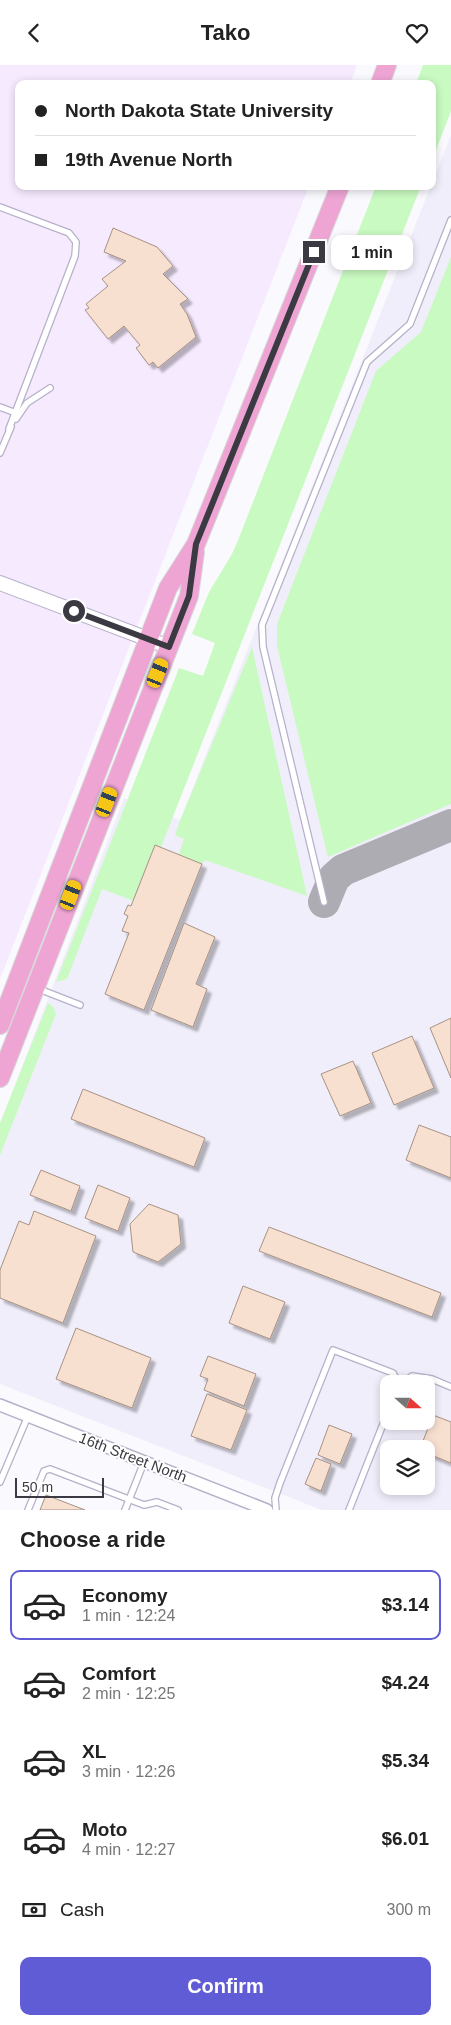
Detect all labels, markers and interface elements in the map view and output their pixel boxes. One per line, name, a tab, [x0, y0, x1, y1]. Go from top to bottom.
icon: back	[20, 19, 48, 47]
icon: heart	[403, 19, 431, 47]
text: Tako	[201, 20, 250, 45]
text: North Dakota State University	[65, 100, 333, 121]
text: 19th Avenue North	[65, 149, 233, 170]
callout: 1 min	[332, 235, 414, 269]
route end	[303, 241, 325, 263]
text: 1 min	[351, 244, 393, 261]
route start	[63, 600, 85, 622]
car	[145, 656, 170, 690]
car	[94, 785, 119, 819]
car	[58, 878, 83, 912]
north arrow	[380, 1375, 435, 1430]
map controls	[380, 1375, 435, 1495]
street label: 16th Street North	[77, 1429, 189, 1485]
button: layers	[380, 1440, 435, 1495]
scale bar	[15, 1475, 104, 1498]
text: 50 m	[22, 1479, 53, 1495]
text: Choose a ride	[20, 1527, 165, 1552]
icon: car	[22, 1583, 67, 1628]
text: Economy	[82, 1585, 168, 1606]
text: $3.14	[381, 1594, 429, 1615]
text: 1 min · 12:24	[82, 1607, 175, 1624]
icon: car	[22, 1661, 67, 1706]
text: Comfort	[82, 1663, 156, 1684]
text: $4.24	[381, 1672, 429, 1693]
text: 2 min · 12:25	[82, 1685, 175, 1702]
icon: car	[22, 1739, 67, 1784]
text: XL	[82, 1741, 106, 1762]
text: $5.34	[381, 1750, 429, 1771]
text: 3 min · 12:26	[82, 1763, 175, 1780]
icon: car	[22, 1817, 67, 1862]
text: Moto	[82, 1819, 127, 1840]
text: $6.01	[381, 1828, 429, 1849]
text: 4 min · 12:27	[82, 1841, 175, 1858]
icon: cash	[20, 1896, 48, 1924]
text: Cash	[60, 1899, 104, 1920]
text: 300 m	[387, 1901, 431, 1918]
button: Confirm	[20, 1957, 431, 2015]

